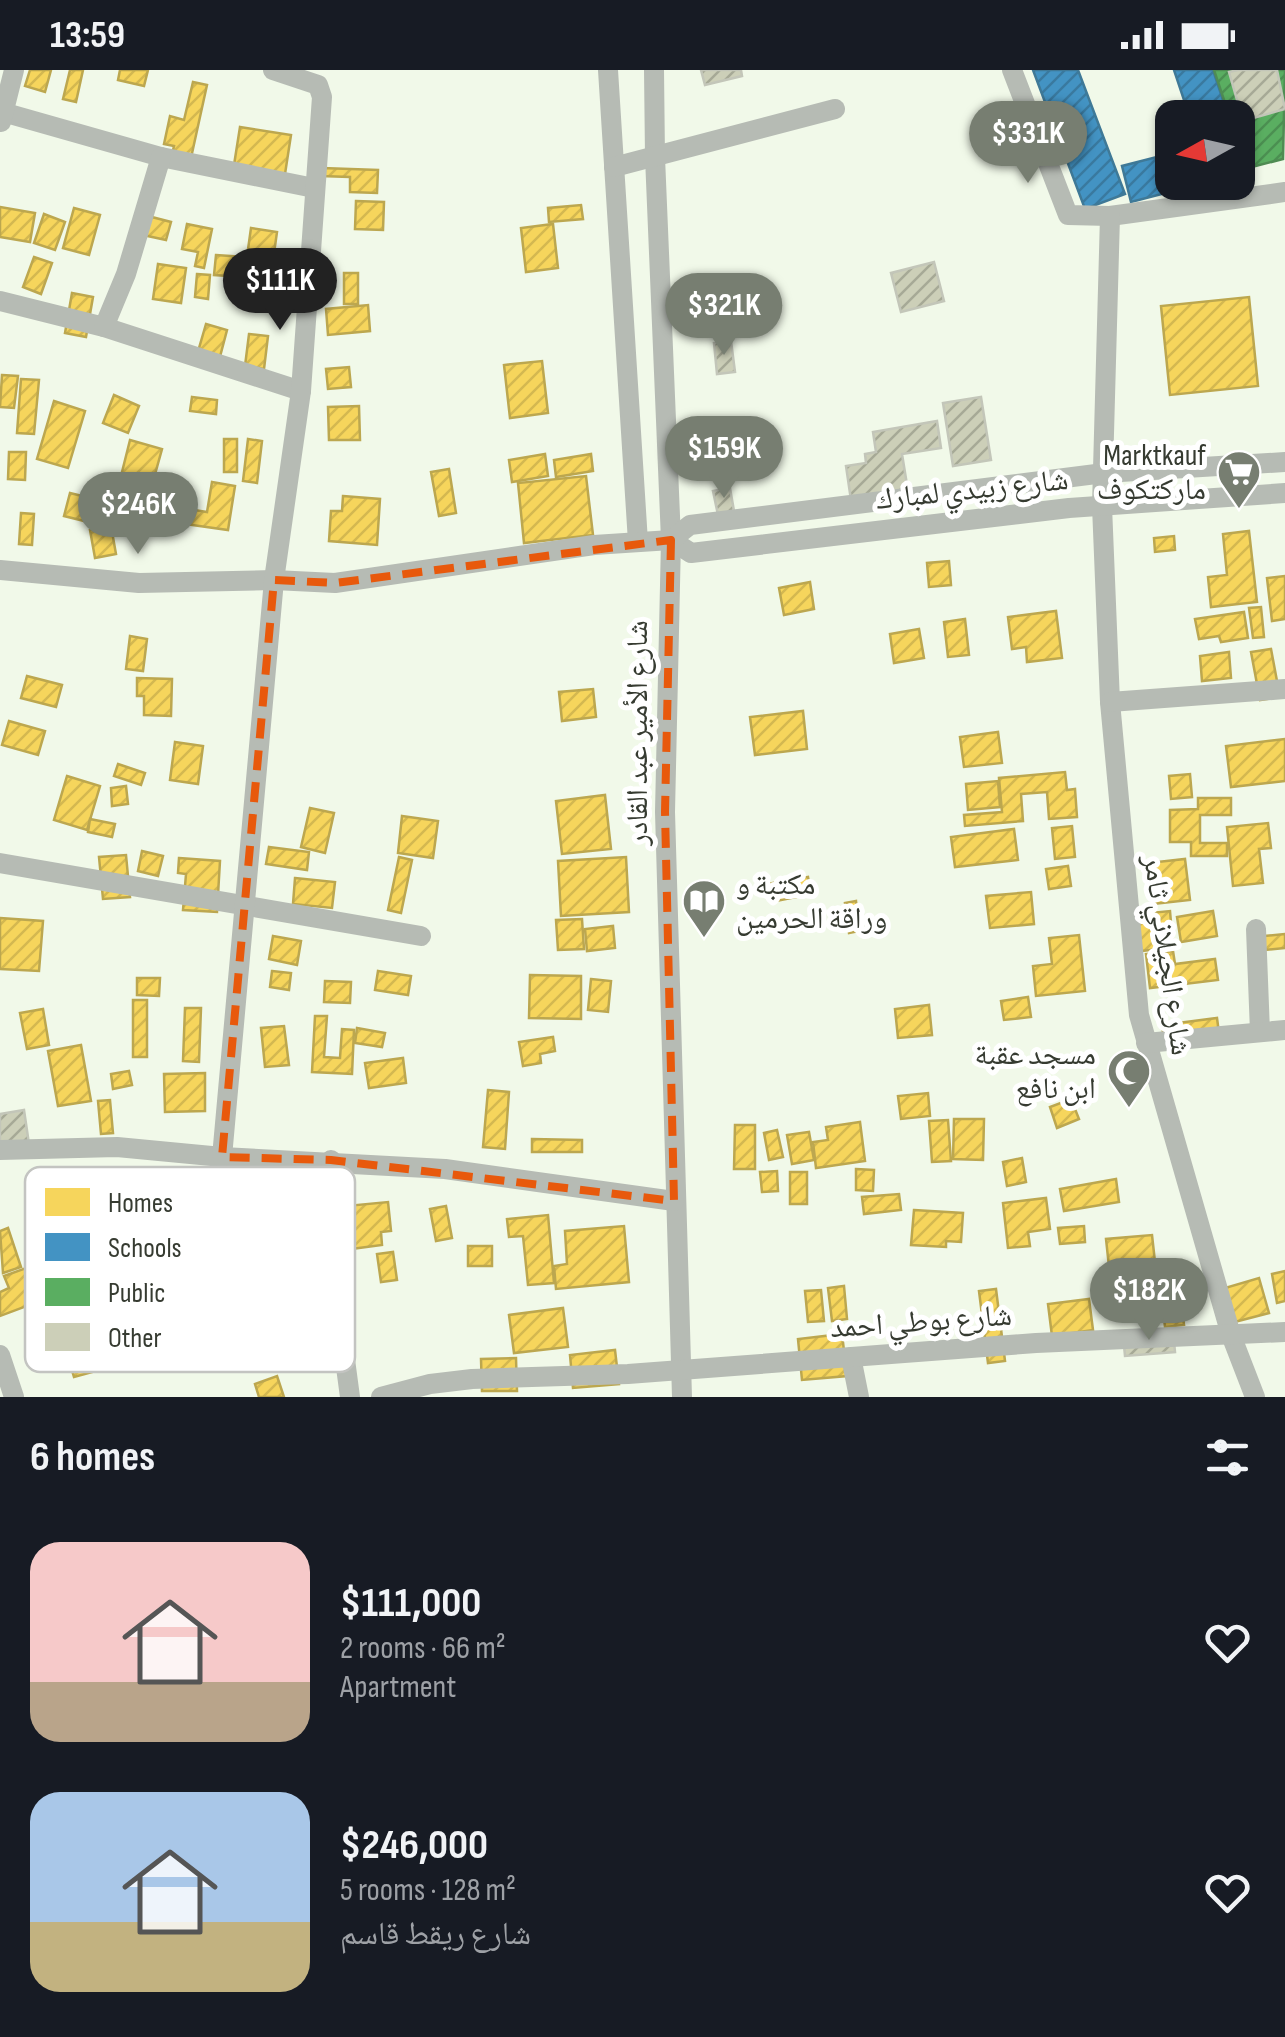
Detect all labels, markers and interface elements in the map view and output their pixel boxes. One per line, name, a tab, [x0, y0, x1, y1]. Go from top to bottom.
text: 13:59	[50, 13, 125, 58]
north arrow	[1155, 100, 1255, 200]
map controls	[1155, 100, 1255, 200]
pin: $331K	[958, 101, 1098, 186]
text: $331K	[991, 114, 1065, 153]
pin: $111K	[210, 248, 350, 333]
text: $111K	[245, 261, 315, 300]
pin: $321K	[654, 273, 794, 358]
text: $321K	[687, 286, 761, 325]
pin: $159K	[654, 416, 794, 501]
text: $159K	[687, 429, 761, 468]
place label: Marktkauf ماركتكوف	[1097, 438, 1206, 508]
supermarket icon: Marktkauf ماركتكوف	[1216, 449, 1262, 510]
street label: شارع زبيدي لمبارك	[874, 462, 1071, 523]
pin: $246K	[68, 472, 208, 557]
text: $246K	[100, 485, 176, 524]
street label: شارع الأمير عبد القادر	[620, 620, 656, 847]
street label: شارع الجيلاني ثامر	[1130, 852, 1199, 1058]
place label: مكتبة و وراقة الحرمين	[736, 867, 887, 937]
library icon: مكتبة و وراقة الحرمين	[681, 878, 727, 939]
place label: مسجد عقبة ابن نافع	[974, 1037, 1096, 1107]
mosque icon: مسجد عقبة ابن نافع	[1106, 1048, 1152, 1109]
legend	[25, 1167, 355, 1372]
text: Homes	[108, 1187, 173, 1220]
text: Schools	[108, 1232, 182, 1265]
pin: $182K	[1079, 1258, 1219, 1343]
text: $182K	[1112, 1271, 1186, 1310]
text: Public	[108, 1277, 165, 1310]
street label: شارع بوطي احمد	[829, 1298, 1013, 1351]
text: Other	[108, 1322, 162, 1355]
icon: filters	[1200, 1430, 1255, 1485]
text: 6 homes	[30, 1432, 155, 1483]
text: $111,000	[340, 1578, 481, 1629]
icon: home	[110, 1582, 230, 1702]
icon: heart	[1200, 1615, 1255, 1670]
text: 2 rooms · 66 m²	[340, 1629, 506, 1668]
text: Apartment	[340, 1668, 456, 1707]
text: $246,000	[340, 1820, 488, 1871]
icon: home	[110, 1832, 230, 1952]
icon: heart	[1200, 1865, 1255, 1920]
text: 5 rooms · 128 m²	[340, 1871, 516, 1910]
text: شارع ريقط قاسم	[340, 1915, 531, 1954]

